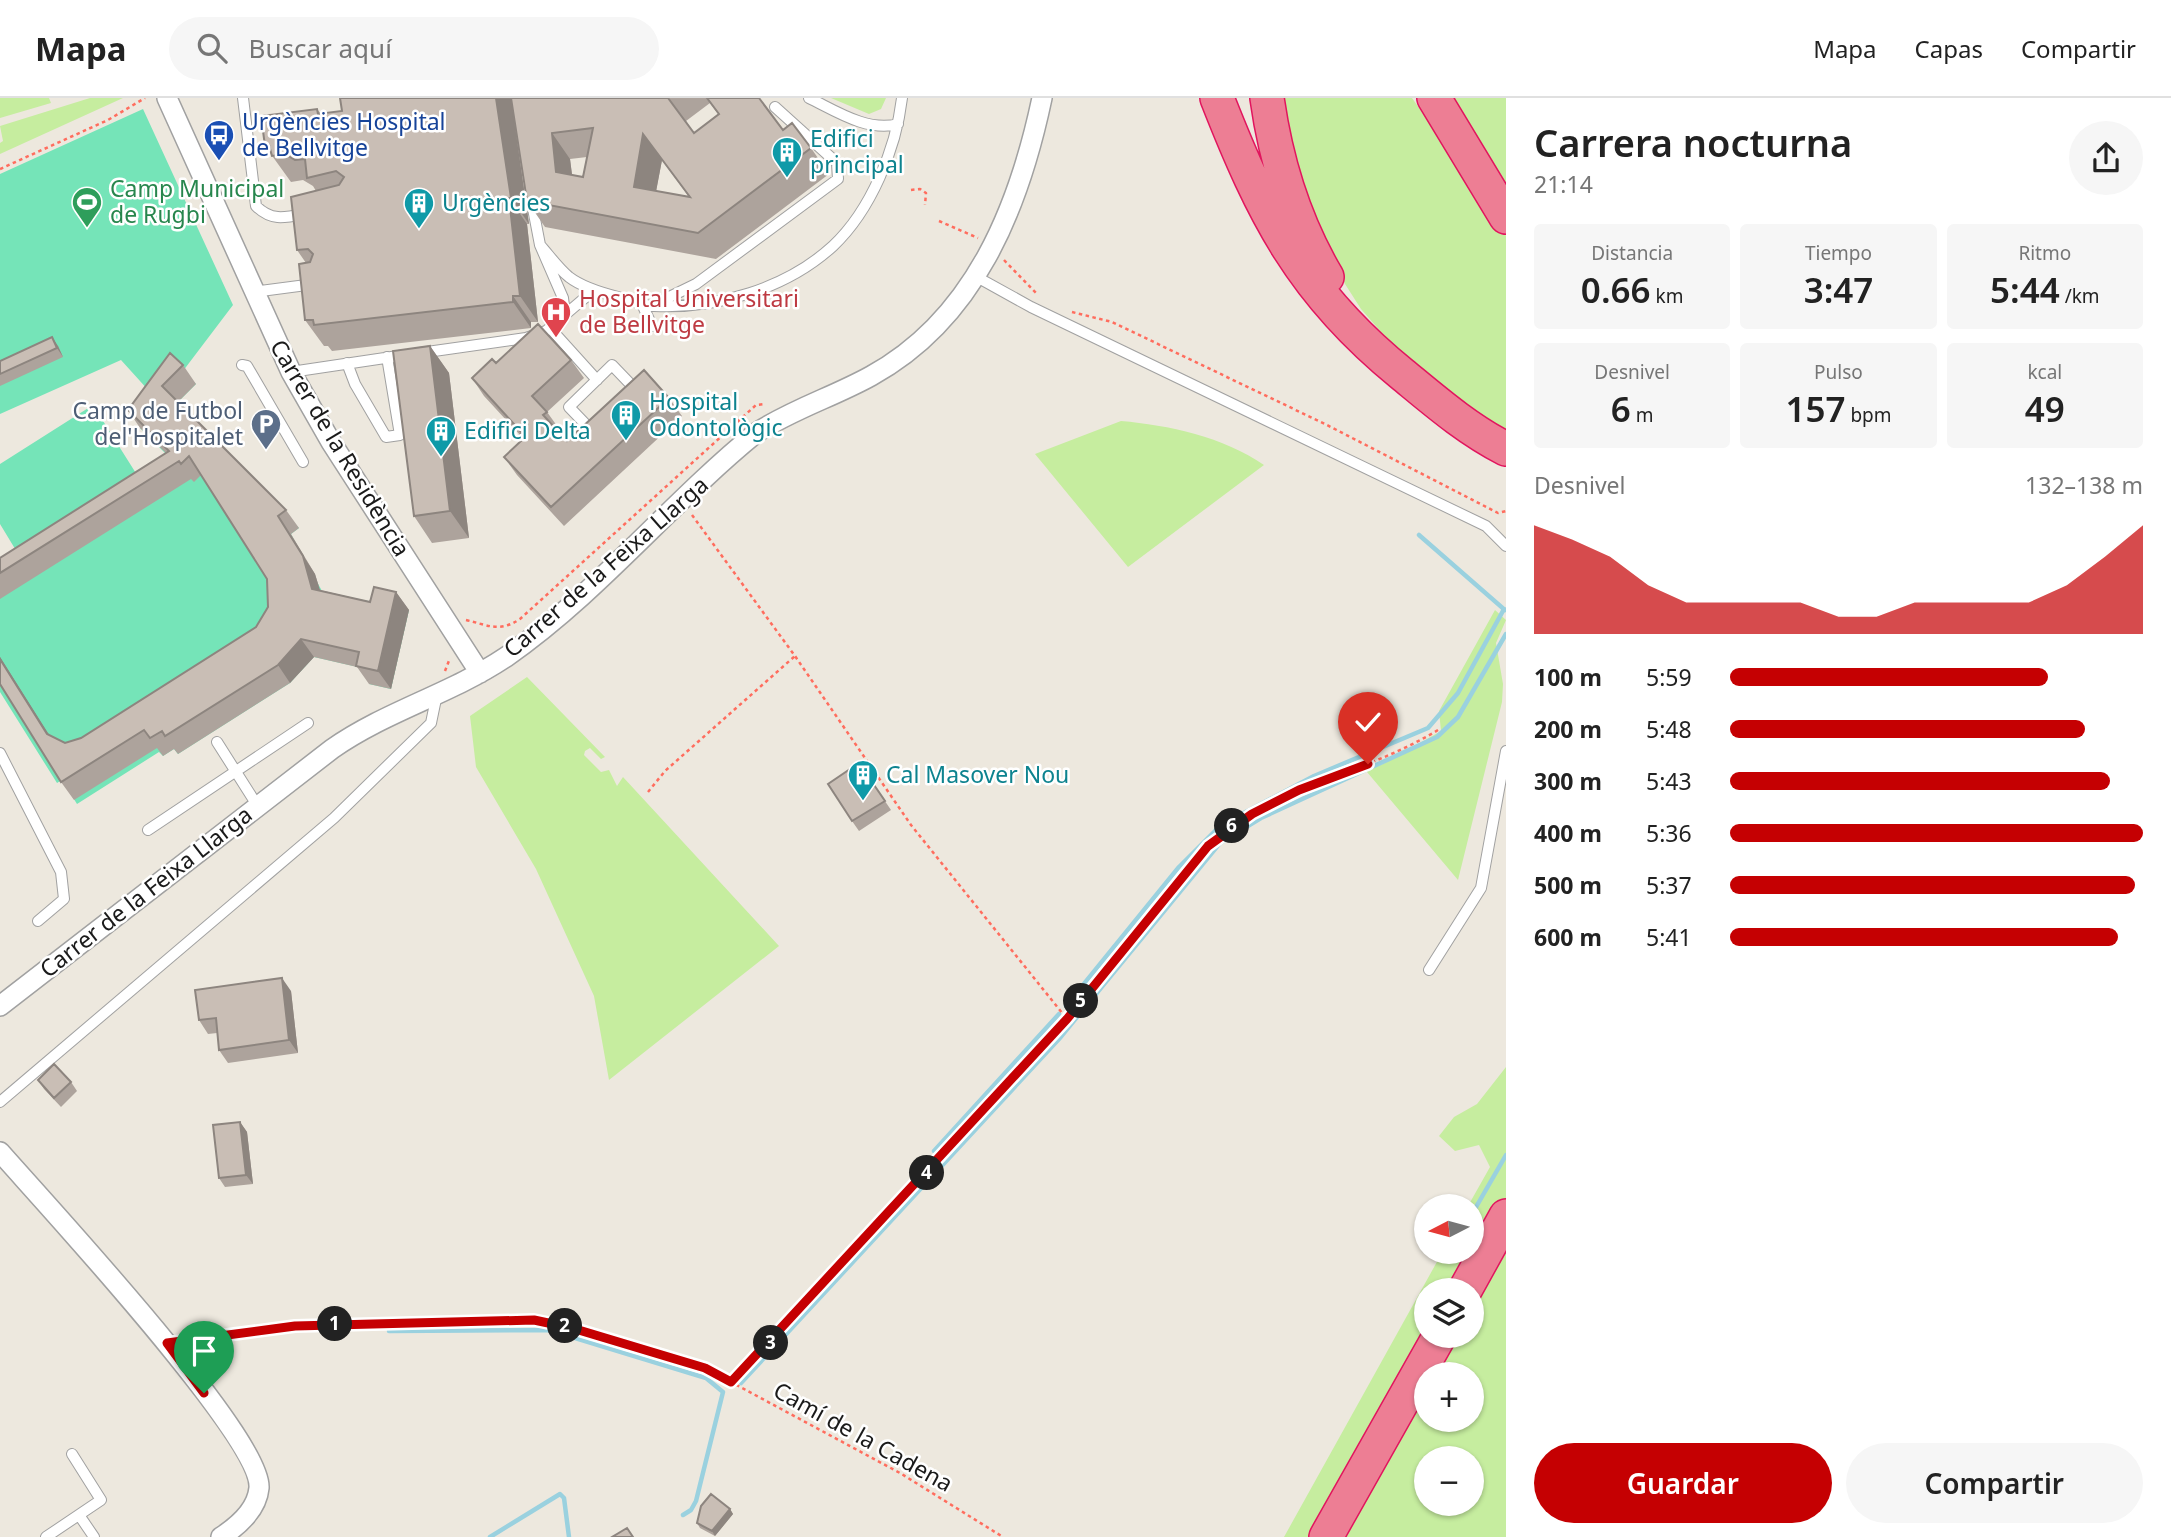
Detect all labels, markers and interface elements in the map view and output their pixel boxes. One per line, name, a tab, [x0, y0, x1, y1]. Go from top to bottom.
search box	[169, 17, 659, 80]
text: Mapa	[35, 26, 127, 71]
icon: search	[193, 29, 231, 67]
text: Buscar aquí	[249, 30, 392, 66]
text: Mapa	[1813, 32, 1877, 65]
text: Capas	[1915, 32, 1983, 65]
text: Compartir	[2021, 32, 2136, 65]
place label: Urgències Hospital de Bellvitge	[242, 105, 446, 163]
text: Carrera nocturna	[1534, 116, 1852, 168]
bus stop icon: Urgències Hospital de Bellvitge	[202, 118, 236, 162]
button: share	[2069, 121, 2143, 195]
place label: Edifici principal	[810, 122, 904, 180]
building icon: Edifici principal	[770, 135, 804, 179]
text: 21:14	[1534, 168, 1593, 200]
place label: Camp Municipal de Rugbi	[110, 172, 284, 230]
sports icon: Camp Municipal de Rugbi	[70, 185, 104, 229]
building icon: Urgències	[402, 186, 436, 230]
place label: Urgències	[442, 186, 550, 218]
text: Distancia	[1591, 240, 1673, 266]
text: Tiempo	[1805, 240, 1872, 266]
text: Ritmo	[2018, 240, 2071, 266]
text: 0.66	[1581, 266, 1651, 313]
text: 3:47	[1804, 266, 1873, 313]
text: 5:44	[1990, 266, 2060, 313]
place label: Hospital Universitari de Bellvitge	[579, 282, 799, 340]
text: km	[1651, 283, 1683, 309]
text: /km	[2060, 283, 2100, 309]
hospital icon: Hospital Universitari de Bellvitge	[539, 295, 573, 339]
street label: Carrer de la Residència	[263, 333, 418, 562]
text: Desnivel	[1594, 359, 1670, 385]
text: Pulso	[1814, 359, 1863, 385]
text: kcal	[2027, 359, 2062, 385]
place label: Hospital Odontològic	[649, 385, 782, 443]
text: 6	[1611, 385, 1631, 432]
text: 157	[1785, 385, 1845, 432]
text: 49	[2025, 385, 2065, 432]
place label: Camp de Futbol del'Hospitalet	[72, 394, 243, 452]
building icon: Hospital Odontològic	[609, 398, 643, 442]
text: m	[1631, 402, 1654, 428]
text: bpm	[1845, 402, 1892, 428]
parking icon: Camp de Futbol del'Hospitalet	[249, 407, 283, 451]
building icon: Edifici Delta	[424, 414, 458, 458]
place label: Edifici Delta	[464, 414, 591, 446]
street label: Carrer de la Feixa Llarga	[496, 468, 715, 664]
text: Desnivel	[1534, 469, 1626, 501]
text: 132–138 m	[2025, 469, 2143, 501]
text: 100 m	[1534, 661, 1602, 693]
text: 5:59	[1646, 661, 1692, 693]
pin	[1338, 692, 1398, 764]
icon: check	[1349, 703, 1387, 741]
text: 200 m	[1534, 713, 1602, 745]
text: 5:48	[1646, 713, 1692, 745]
building icon: Cal Masover Nou	[846, 758, 880, 802]
place label: Cal Masover Nou	[886, 758, 1069, 790]
text: 300 m	[1534, 765, 1602, 797]
text: 5:43	[1646, 765, 1692, 797]
street label: Carrer de la Feixa Llarga	[33, 798, 258, 984]
pin: 6	[1214, 808, 1250, 844]
text: 6	[1226, 812, 1237, 838]
text: 400 m	[1534, 817, 1602, 849]
text: 5:36	[1646, 817, 1692, 849]
text: 500 m	[1534, 869, 1602, 901]
text: 5:37	[1646, 869, 1692, 901]
text: 600 m	[1534, 921, 1602, 953]
text: 5:41	[1646, 921, 1692, 953]
pin: 5	[1064, 984, 1098, 1018]
text: 5	[1075, 987, 1086, 1013]
pin: 4	[909, 1156, 944, 1190]
text: 4	[921, 1159, 932, 1185]
north arrow	[1414, 1194, 1484, 1264]
map controls	[1414, 1194, 1484, 1516]
button: layers	[1414, 1278, 1484, 1348]
pin: 1	[318, 1306, 352, 1342]
pin: 2	[548, 1308, 582, 1344]
text: 1	[329, 1310, 340, 1336]
text: 2	[559, 1312, 570, 1338]
pin	[174, 1321, 234, 1393]
pin: 3	[754, 1326, 788, 1360]
text: 3	[765, 1329, 776, 1355]
icon: arrive	[185, 1332, 223, 1370]
button: +	[1414, 1362, 1484, 1432]
street label: Camí de la Cadena	[768, 1374, 959, 1499]
button: Guardar	[1534, 1443, 1832, 1523]
button: Compartir	[1846, 1443, 2143, 1523]
button: −	[1414, 1446, 1484, 1516]

